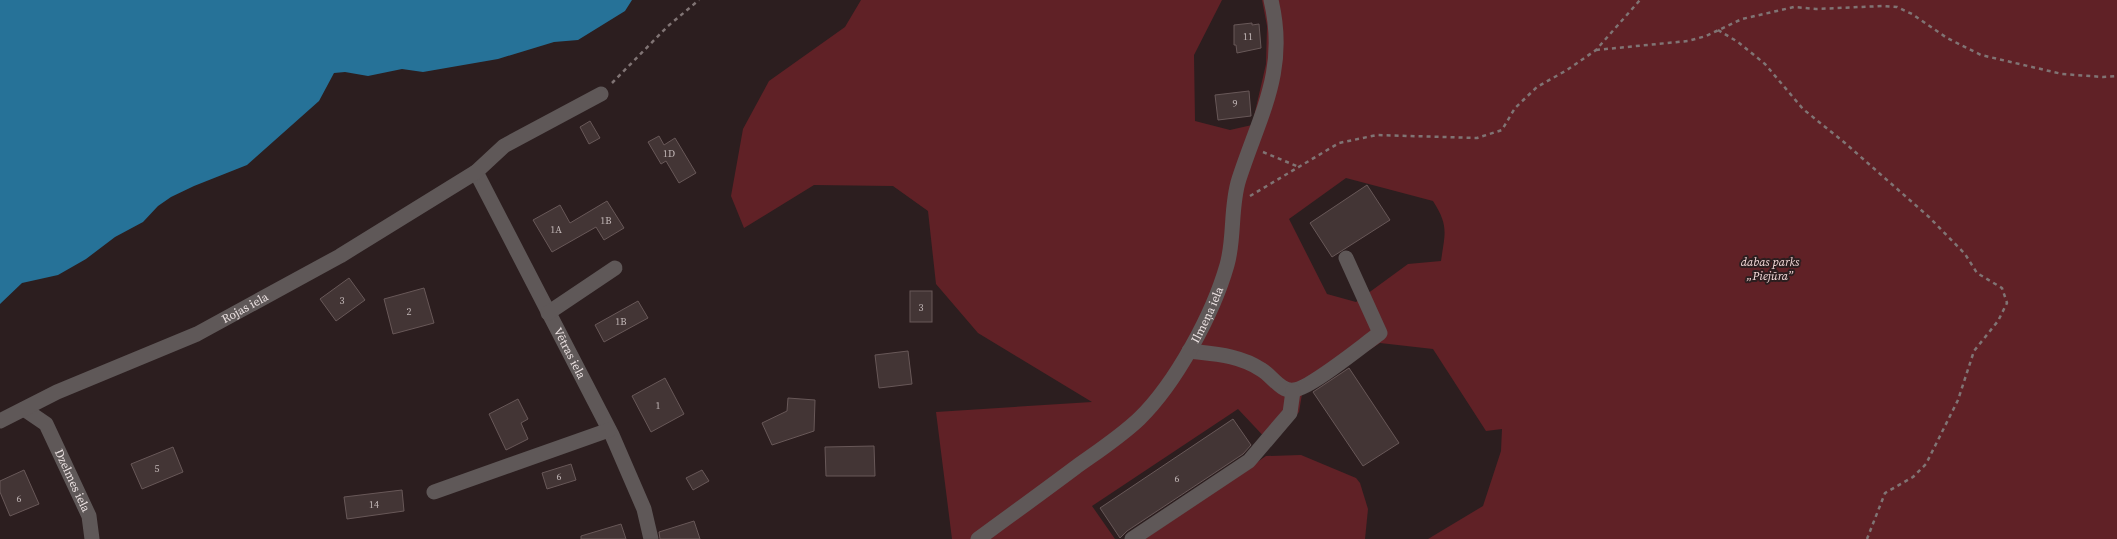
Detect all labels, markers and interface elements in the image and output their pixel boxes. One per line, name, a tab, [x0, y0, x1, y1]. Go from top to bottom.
house number: 11	[1243, 30, 1253, 43]
house number: 9	[1233, 97, 1238, 110]
house number: 1D	[663, 147, 675, 160]
house number: 1B	[600, 214, 612, 227]
house number: 1A	[550, 223, 562, 236]
park label: dabas parks „Piejūra”	[1741, 254, 1800, 284]
street label: Ilmeņa iela	[1187, 284, 1227, 346]
street label: Rojas iela	[219, 288, 272, 327]
house number: 3	[340, 294, 345, 307]
house number: 3	[919, 301, 924, 314]
house number: 2	[407, 305, 412, 318]
house number: 1B	[615, 315, 627, 328]
street label: Vētras iela	[550, 325, 590, 382]
house number: 1	[656, 399, 661, 412]
street label: Dzelmes iela	[51, 446, 94, 515]
house number: 5	[155, 462, 160, 475]
house number: 6	[557, 470, 562, 483]
house number: 6	[1175, 472, 1180, 485]
house number: 6	[17, 492, 22, 505]
house number: 14	[369, 498, 379, 511]

